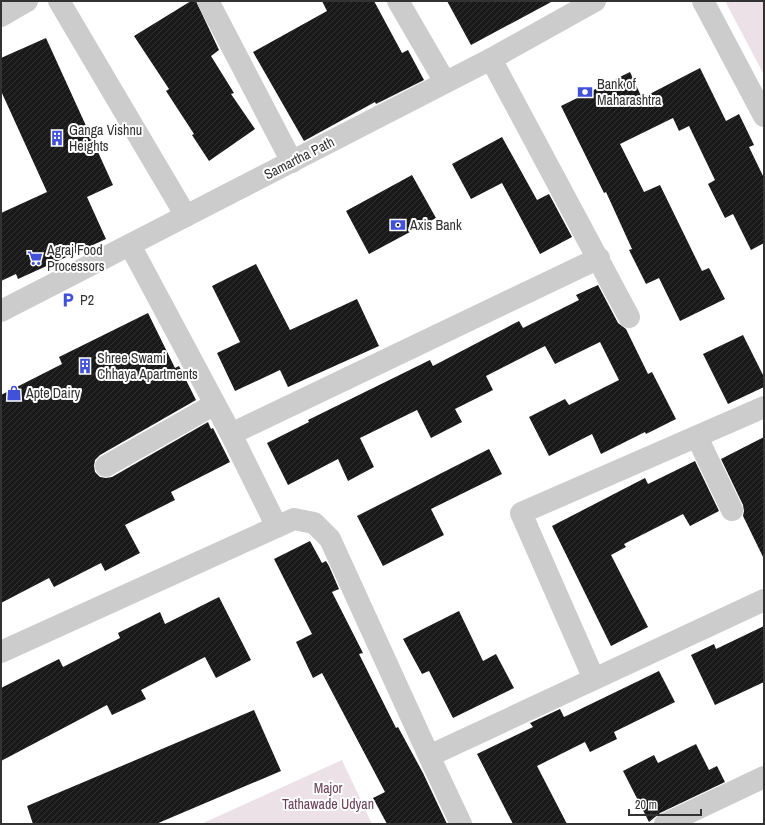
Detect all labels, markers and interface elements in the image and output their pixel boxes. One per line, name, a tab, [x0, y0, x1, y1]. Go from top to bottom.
place label: Bank of Maharashtra	[597, 75, 662, 109]
bank icon: Bank of Maharashtra	[576, 83, 594, 101]
place label: Ganga Vishnu Heights	[69, 121, 142, 155]
building icon: Ganga Vishnu Heights	[48, 129, 66, 147]
street label: Samartha Path	[261, 133, 337, 183]
bank icon: Axis Bank	[389, 216, 407, 234]
place label: Axis Bank	[409, 216, 462, 234]
place label: Agraj Food Processors	[46, 241, 105, 275]
supermarket icon: Agraj Food Processors	[26, 249, 44, 267]
parking icon: P2	[59, 291, 77, 309]
place label: P2	[80, 291, 94, 309]
place label: Shree Swami Chhaya Apartments	[97, 349, 198, 383]
building icon: Shree Swami Chhaya Apartments	[76, 357, 94, 375]
shop icon: Apte Dairy	[5, 384, 23, 402]
place label: Apte Dairy	[25, 384, 80, 402]
park label: Major Tathawade Udyan	[282, 779, 374, 813]
scale bar	[629, 791, 701, 817]
text: 20 m	[635, 797, 657, 813]

